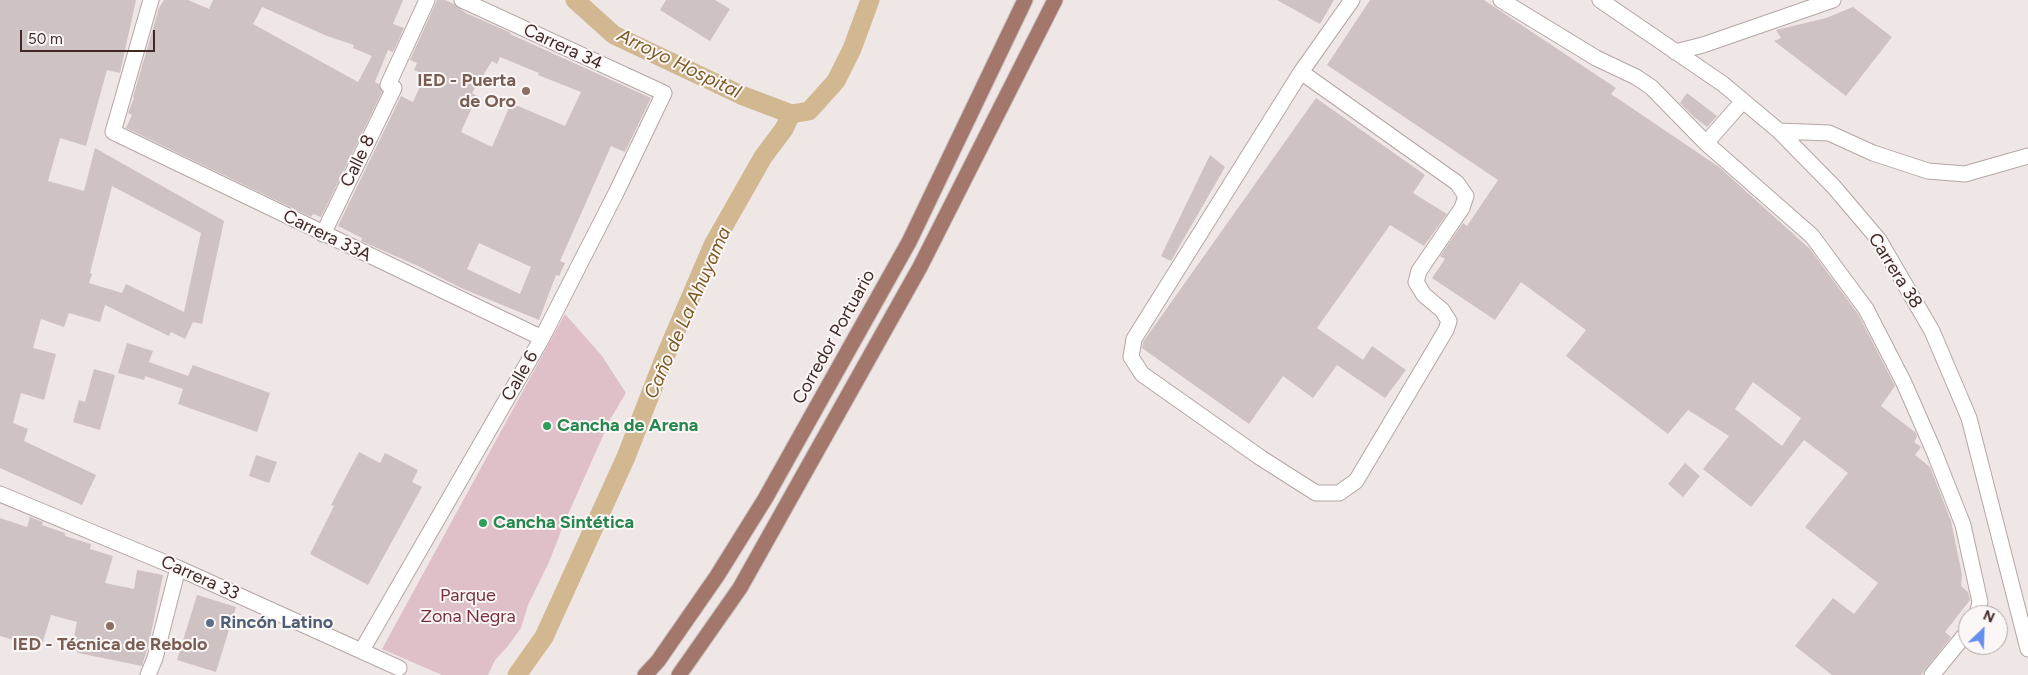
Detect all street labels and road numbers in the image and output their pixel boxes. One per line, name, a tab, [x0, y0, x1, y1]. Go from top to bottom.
street label: Carrera 34	[520, 19, 606, 75]
street label: Calle 8	[336, 131, 380, 191]
street label: Carrera 33A	[279, 205, 375, 267]
street label: Carrera 38	[1863, 229, 1927, 313]
street label: Corredor Portuario	[788, 266, 880, 408]
street label: Calle 6	[497, 347, 543, 405]
street label: Carrera 33	[157, 551, 243, 605]

